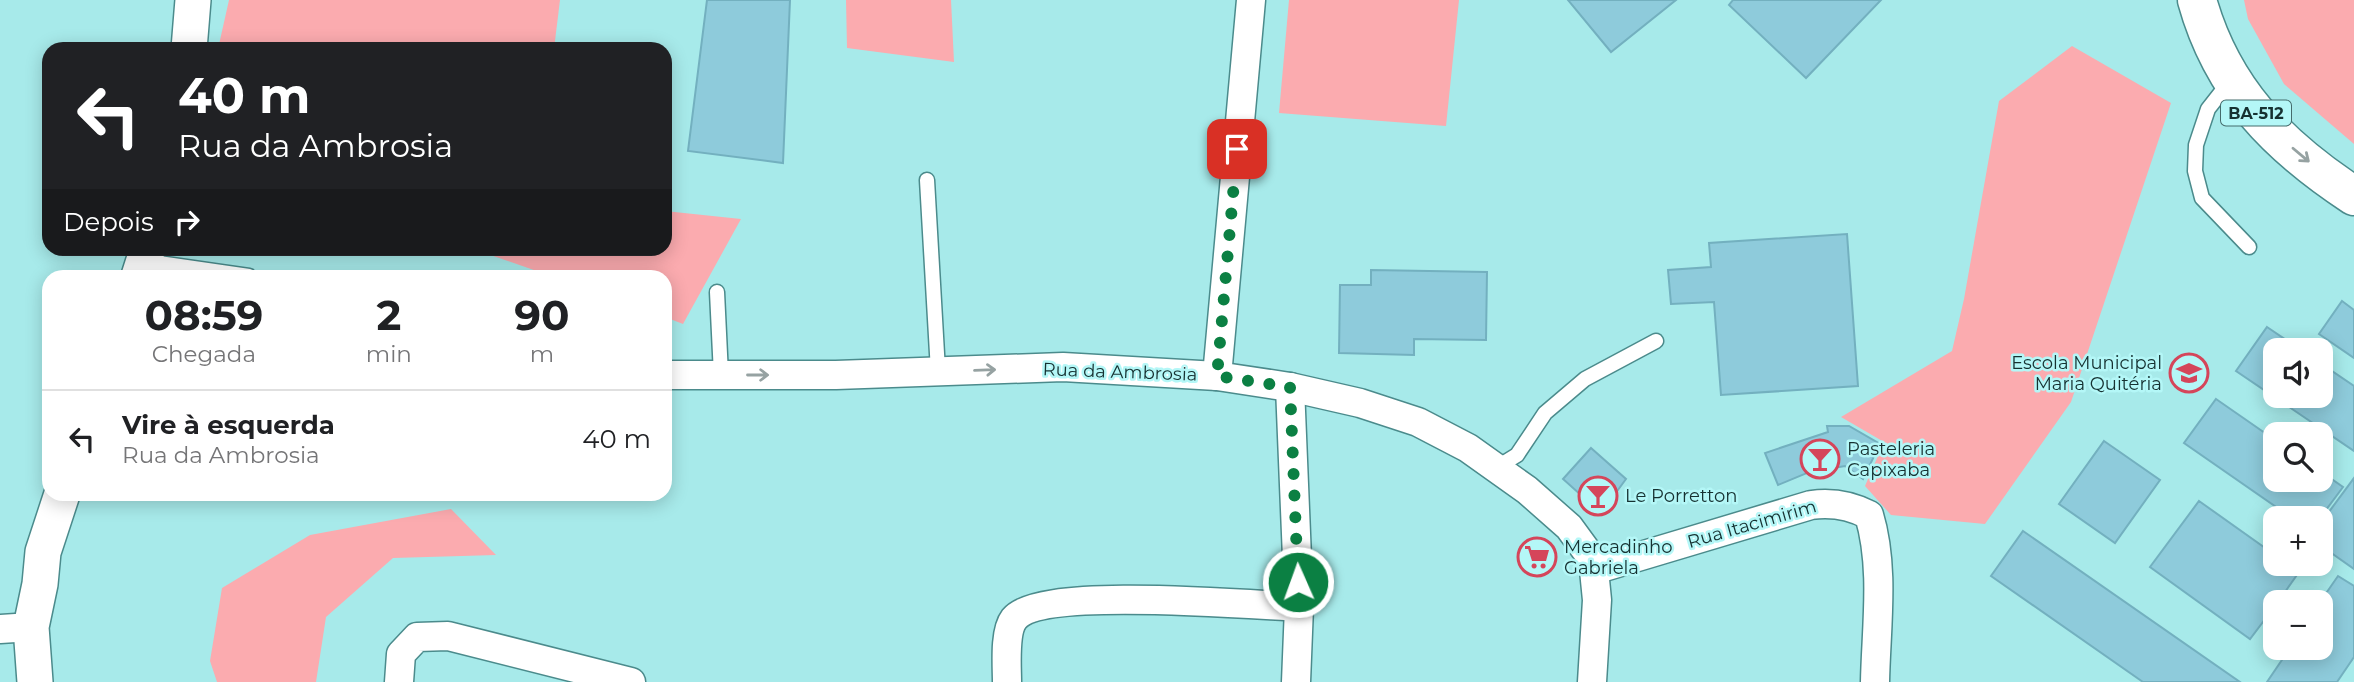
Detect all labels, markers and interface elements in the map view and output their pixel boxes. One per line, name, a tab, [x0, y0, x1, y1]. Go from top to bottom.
text: 40 m	[178, 66, 310, 125]
icon: left	[63, 70, 154, 161]
road number: BA-512	[2221, 100, 2291, 125]
pin	[1207, 119, 1267, 179]
text: Rua da Ambrosia	[178, 126, 453, 165]
icon: arrive	[1218, 130, 1256, 168]
one-way arrow	[2291, 148, 2309, 163]
icon: right	[168, 203, 206, 241]
text: Depois	[63, 206, 154, 238]
text: 08:59	[144, 289, 263, 341]
text: 2	[376, 289, 401, 341]
text: 90	[514, 289, 570, 341]
map controls	[2263, 338, 2333, 660]
button: sound	[2263, 338, 2333, 408]
text: Chegada	[152, 340, 256, 368]
text: min	[366, 340, 412, 368]
text: m	[530, 340, 554, 368]
place label: Escola Municipal Maria Quitéria	[2011, 352, 2162, 395]
school or university icon: Escola Municipal Maria Quitéria	[2168, 352, 2210, 394]
street label: Rua da Ambrosia	[1042, 358, 1198, 386]
one-way arrow	[973, 363, 996, 376]
one-way arrow	[746, 368, 769, 382]
text: Vire à esquerda	[122, 409, 335, 441]
icon: left	[63, 420, 101, 458]
button: search	[2263, 422, 2333, 492]
text: 40 m	[582, 423, 651, 455]
bar icon: Pasteleria Capixaba	[1799, 438, 1841, 480]
place label: Pasteleria Capixaba	[1847, 438, 1935, 481]
text: Rua da Ambrosia	[122, 441, 320, 469]
bar icon: Le Porretton	[1577, 475, 1619, 517]
place label: Le Porretton	[1625, 485, 1737, 507]
street label: Rua Itacimirim	[1685, 495, 1819, 553]
button: +	[2263, 506, 2333, 576]
supermarket icon: Mercadinho Gabriela	[1516, 536, 1558, 578]
place label: Mercadinho Gabriela	[1564, 536, 1672, 579]
position arrow	[1261, 545, 1335, 619]
button: −	[2263, 590, 2333, 660]

